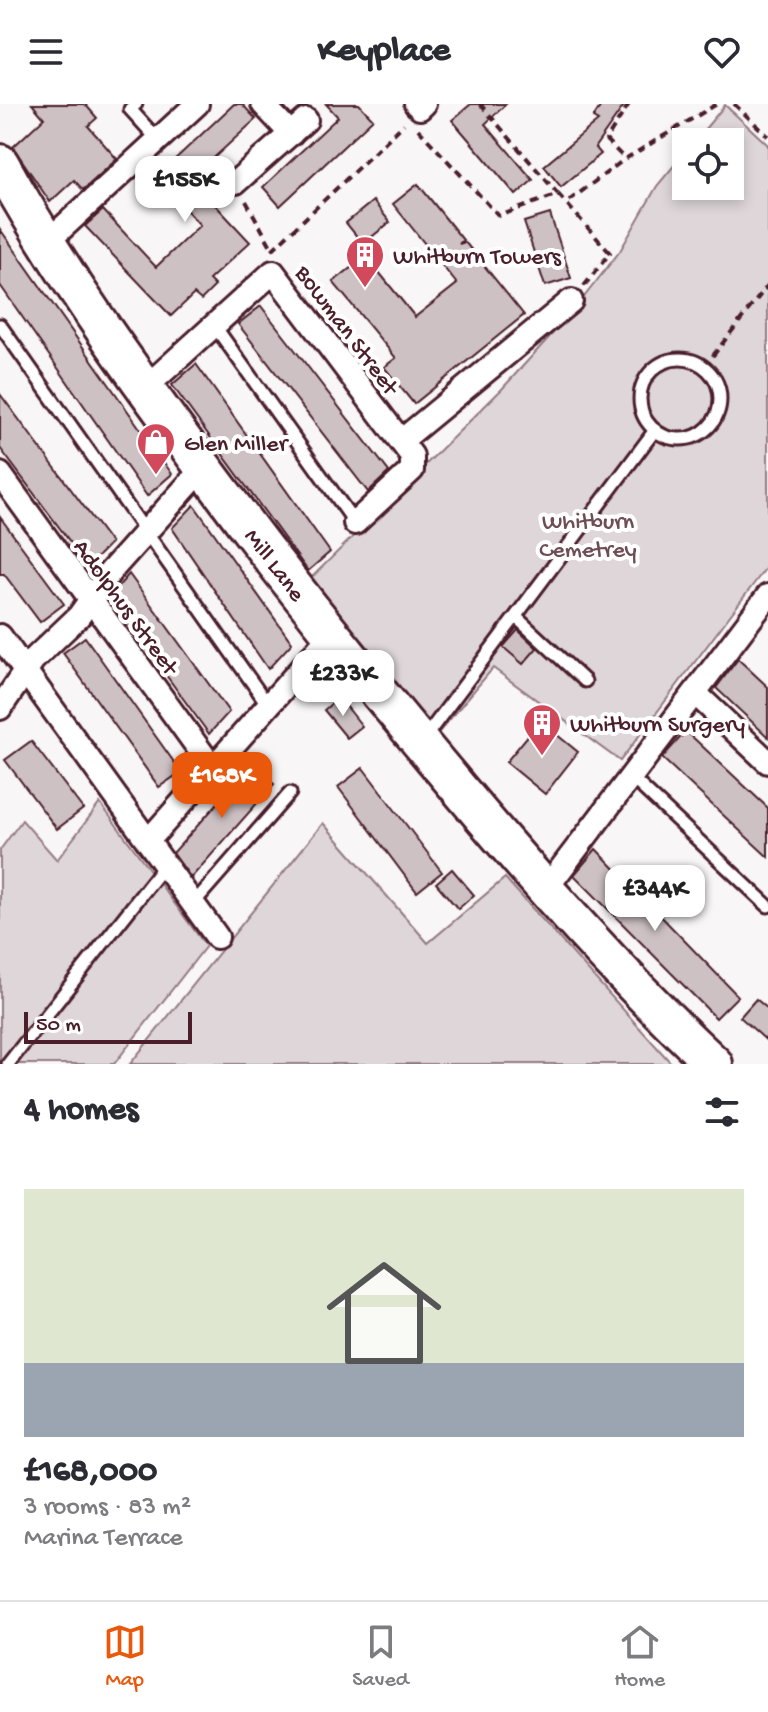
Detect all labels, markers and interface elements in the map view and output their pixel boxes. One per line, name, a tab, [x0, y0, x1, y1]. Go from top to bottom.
icon: menu	[24, 30, 68, 74]
icon: heart	[700, 30, 744, 74]
text: Keyplace	[318, 31, 450, 74]
map controls	[672, 128, 744, 200]
button: locate	[672, 128, 744, 200]
pin: £155K	[129, 156, 241, 224]
text: £155K	[153, 166, 217, 197]
building icon: Whitburn Towers	[344, 234, 386, 289]
place label: Whitburn Towers	[393, 244, 562, 273]
street label: Bowman Street	[286, 260, 405, 403]
shop icon: Glen Miller	[135, 421, 177, 476]
place label: Glen Miller	[184, 431, 290, 460]
park label: Whitburn Cemetrey	[539, 509, 637, 566]
street label: Mill Lane	[236, 524, 310, 609]
street label: Adolphus Street	[65, 535, 184, 683]
pin: £233K	[287, 650, 399, 718]
text: £233K	[310, 660, 376, 691]
building icon: Whitburn Surgery	[521, 702, 563, 757]
place label: Whitburn Surgery	[570, 712, 745, 741]
pin: £168K	[166, 752, 278, 820]
text: £168K	[190, 762, 254, 793]
pin: £344K	[599, 865, 711, 933]
text: £344K	[623, 875, 687, 906]
scale bar	[24, 1008, 192, 1044]
text: 50 m	[36, 1013, 81, 1039]
icon: filters	[700, 1090, 744, 1134]
text: 4 homes	[24, 1092, 138, 1132]
icon: home	[312, 1241, 456, 1385]
text: £168,000	[24, 1453, 157, 1493]
text: 3 rooms · 83 m²	[24, 1493, 191, 1524]
text: Marina Terrace	[24, 1524, 183, 1555]
tab: Map	[103, 1620, 147, 1694]
tab: Saved	[352, 1620, 409, 1694]
tab: Home	[614, 1620, 665, 1694]

